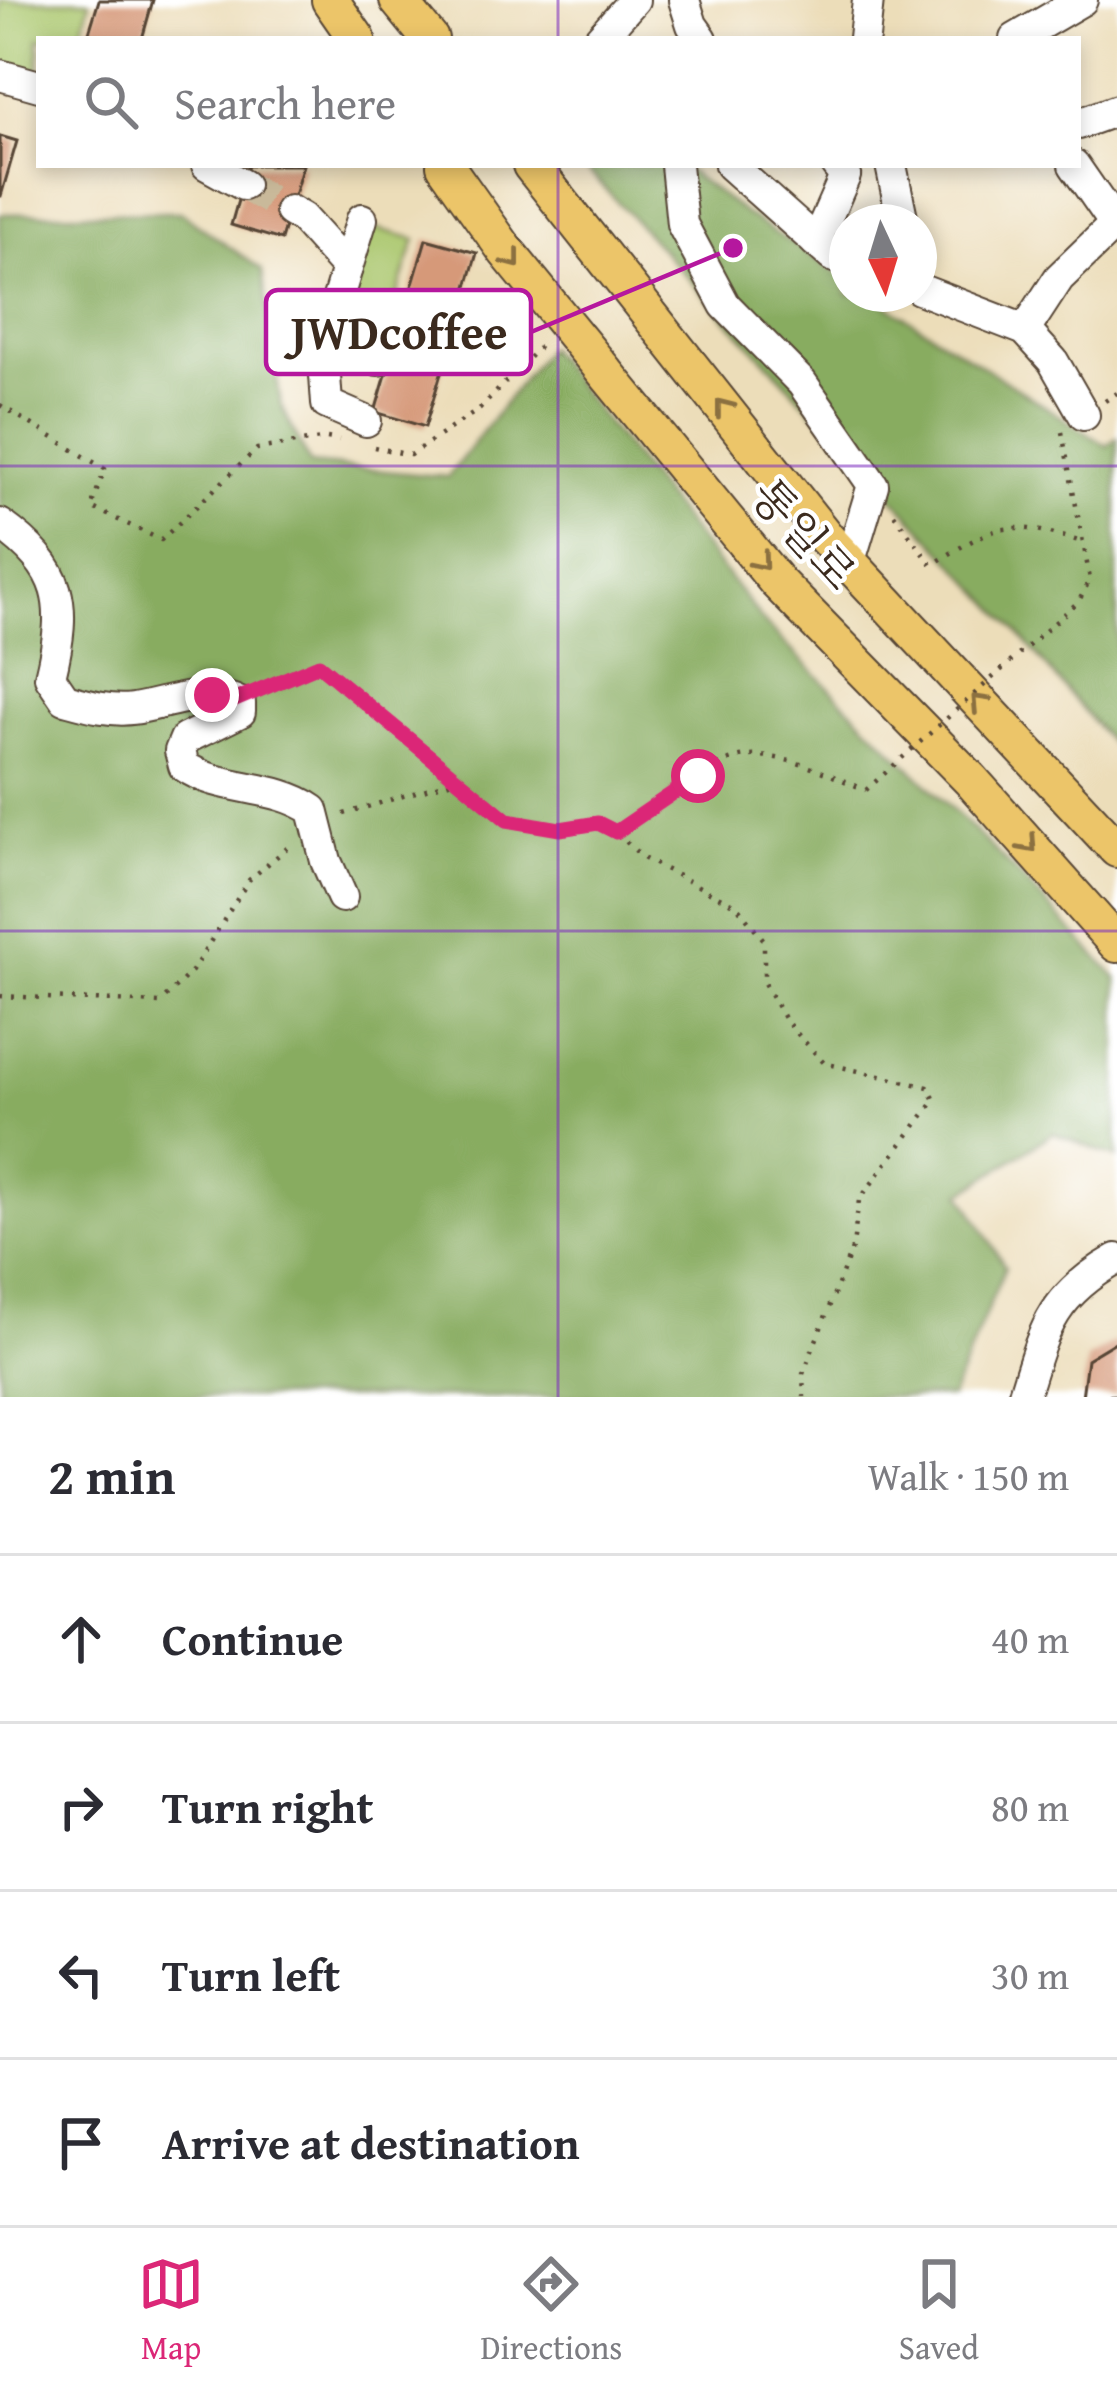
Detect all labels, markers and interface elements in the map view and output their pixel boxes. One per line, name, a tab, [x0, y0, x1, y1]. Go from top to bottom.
search box	[36, 36, 1081, 168]
icon: search	[78, 69, 144, 135]
text: Search here	[174, 70, 396, 135]
north arrow	[829, 204, 937, 312]
one-way arrow	[499, 247, 520, 269]
callout: JWDcoffee	[266, 290, 531, 374]
text: JWDcoffee	[284, 296, 507, 367]
one-way arrow	[716, 399, 737, 421]
street label: 통일로	[737, 463, 872, 604]
one-way arrow	[746, 548, 768, 570]
route end	[185, 668, 239, 722]
one-way arrow	[972, 694, 994, 716]
route start	[671, 749, 725, 803]
one-way arrow	[1015, 831, 1036, 852]
text: 2 min	[48, 1438, 175, 1513]
text: Walk · 150 m	[868, 1447, 1069, 1504]
icon: ahead	[48, 1606, 114, 1672]
text: Continue	[162, 1606, 343, 1671]
text: 40 m	[991, 1610, 1069, 1667]
icon: right	[48, 1774, 114, 1840]
text: Turn right	[162, 1774, 374, 1839]
text: 80 m	[991, 1778, 1069, 1835]
icon: left	[48, 1942, 114, 2008]
text: Turn left	[162, 1942, 340, 2007]
text: 30 m	[991, 1946, 1069, 2003]
icon: arrive	[48, 2110, 114, 2176]
text: Arrive at destination	[162, 2110, 580, 2175]
tab: Map	[138, 2251, 204, 2371]
tab: Directions	[481, 2251, 622, 2371]
tab: Saved	[899, 2251, 979, 2371]

